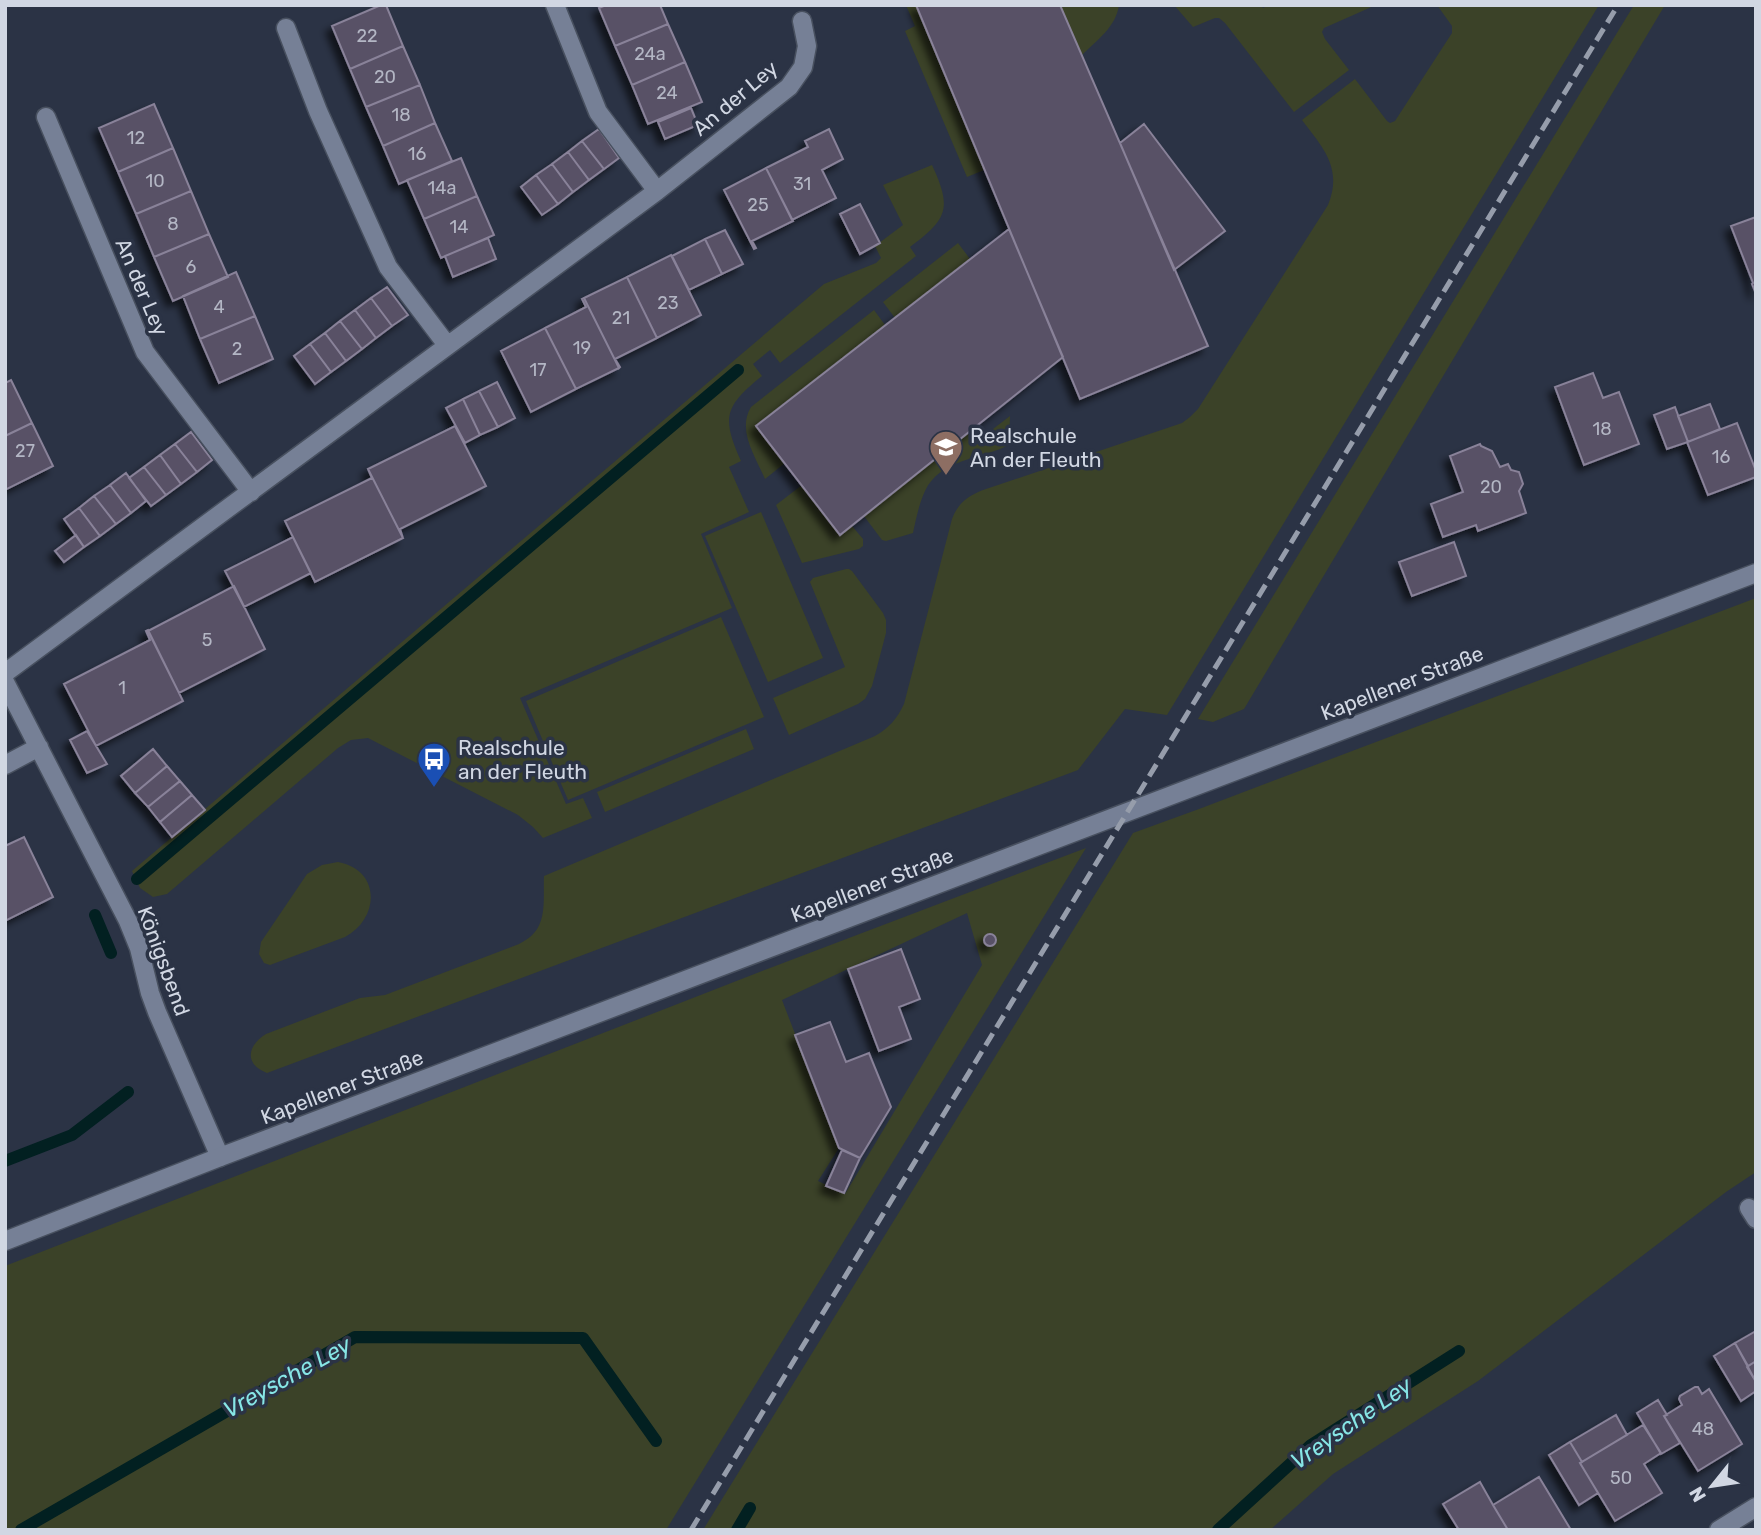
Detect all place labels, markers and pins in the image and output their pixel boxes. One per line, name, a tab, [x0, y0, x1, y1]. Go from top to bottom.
place label: Realschule An der Fleuth	[970, 423, 1102, 472]
school or university icon: Realschule An der Fleuth	[927, 428, 965, 477]
place label: Realschule an der Fleuth	[458, 735, 587, 784]
bus stop icon: Realschule an der Fleuth	[415, 740, 453, 789]

